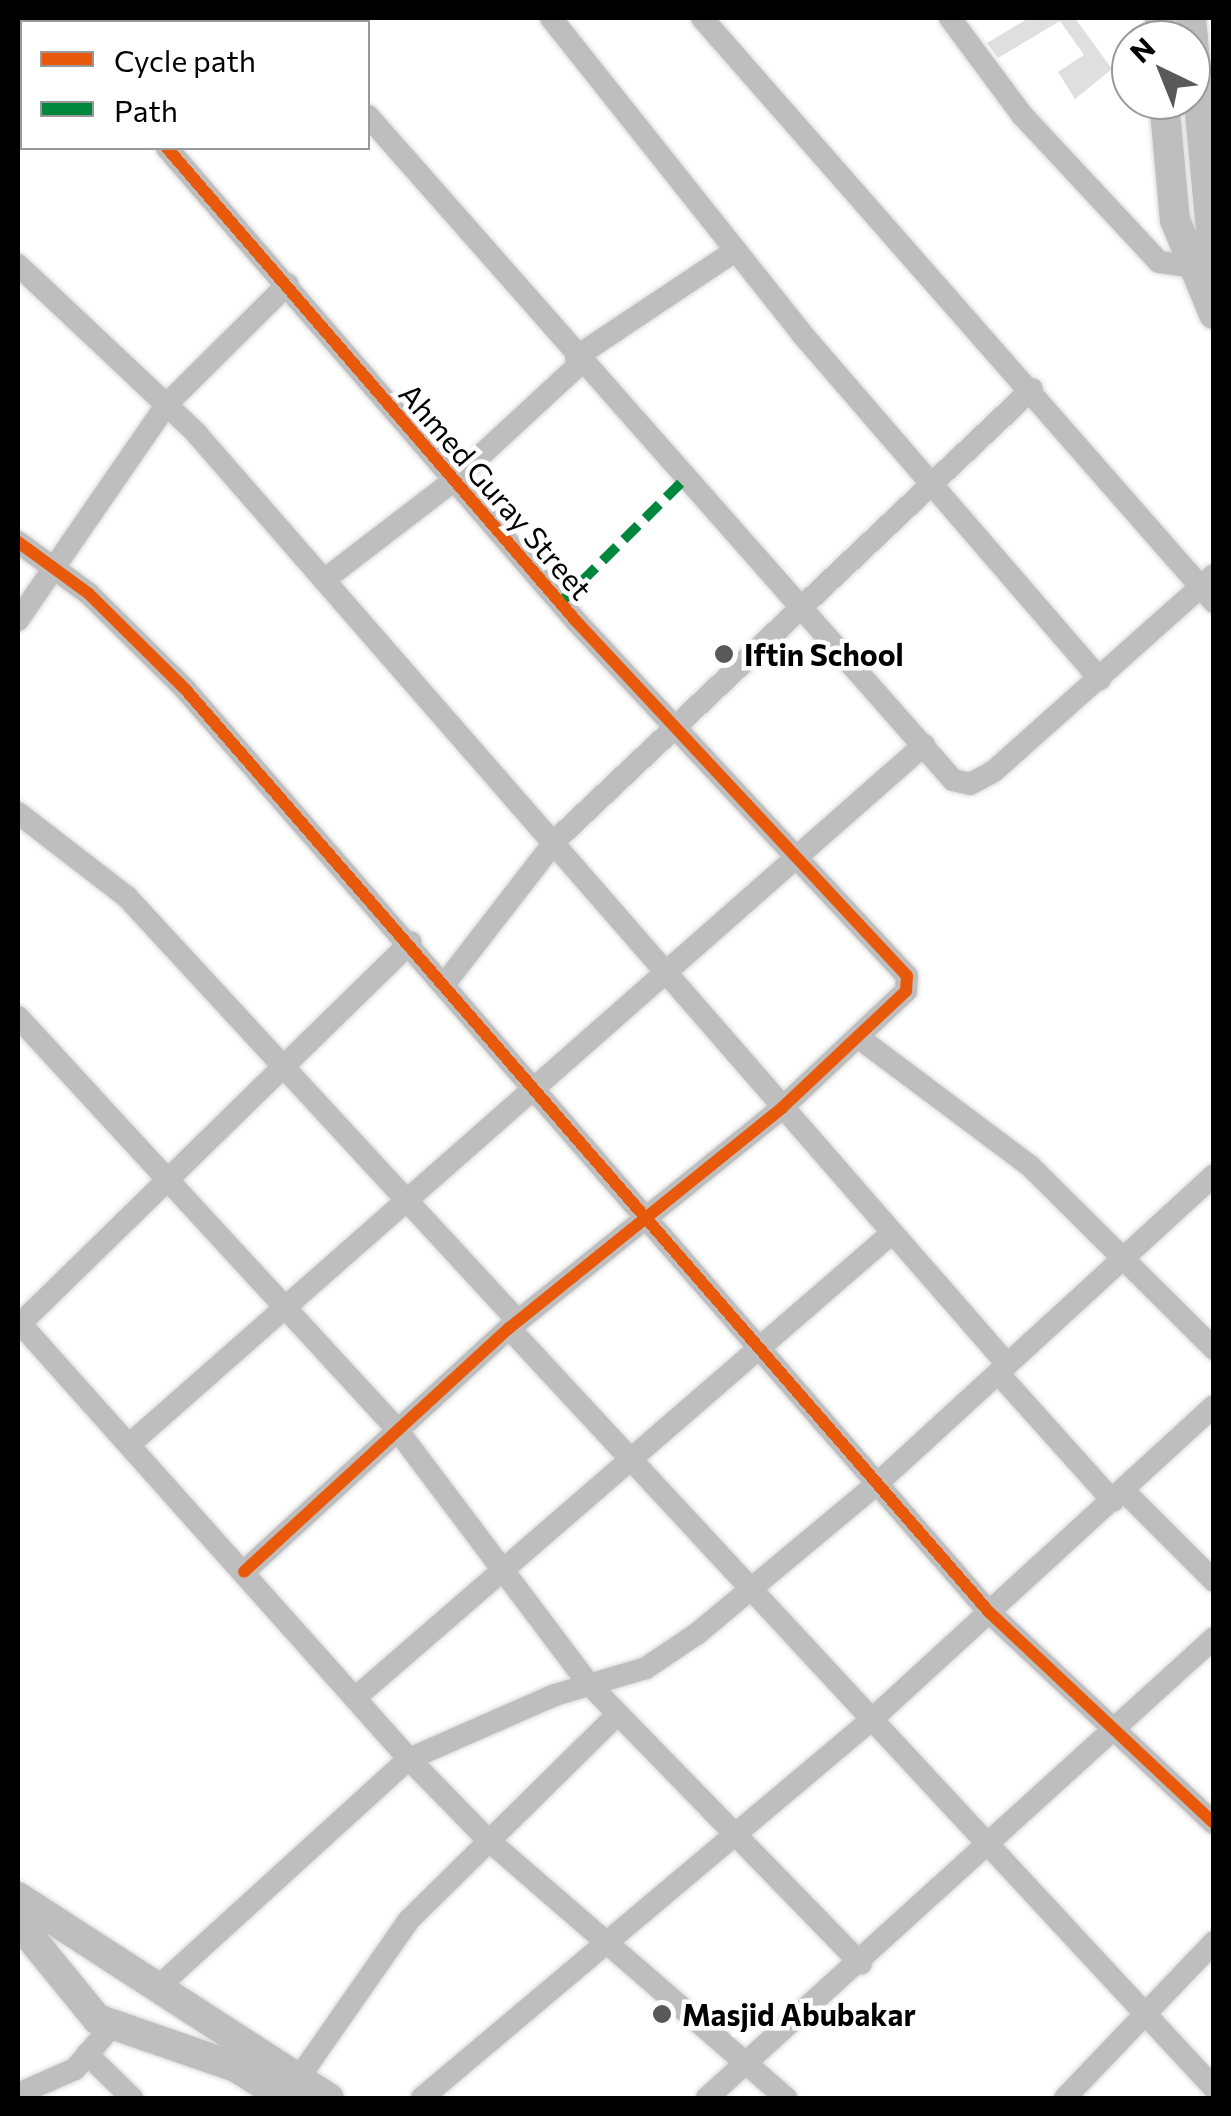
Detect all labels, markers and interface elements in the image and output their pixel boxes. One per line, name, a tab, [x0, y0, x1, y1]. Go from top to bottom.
legend	[20, 20, 370, 150]
north arrow	[1111, 20, 1211, 120]
text: N	[1123, 30, 1161, 69]
text: Cycle path	[114, 41, 256, 78]
text: Path	[114, 91, 178, 128]
street label: Ahmed Guray Street	[392, 375, 600, 607]
place label: Iftin School	[744, 636, 904, 672]
marker: Iftin School	[713, 643, 735, 665]
place label: Masjid Abubakar	[682, 1996, 916, 2032]
marker: Masjid Abubakar	[651, 2003, 673, 2025]

